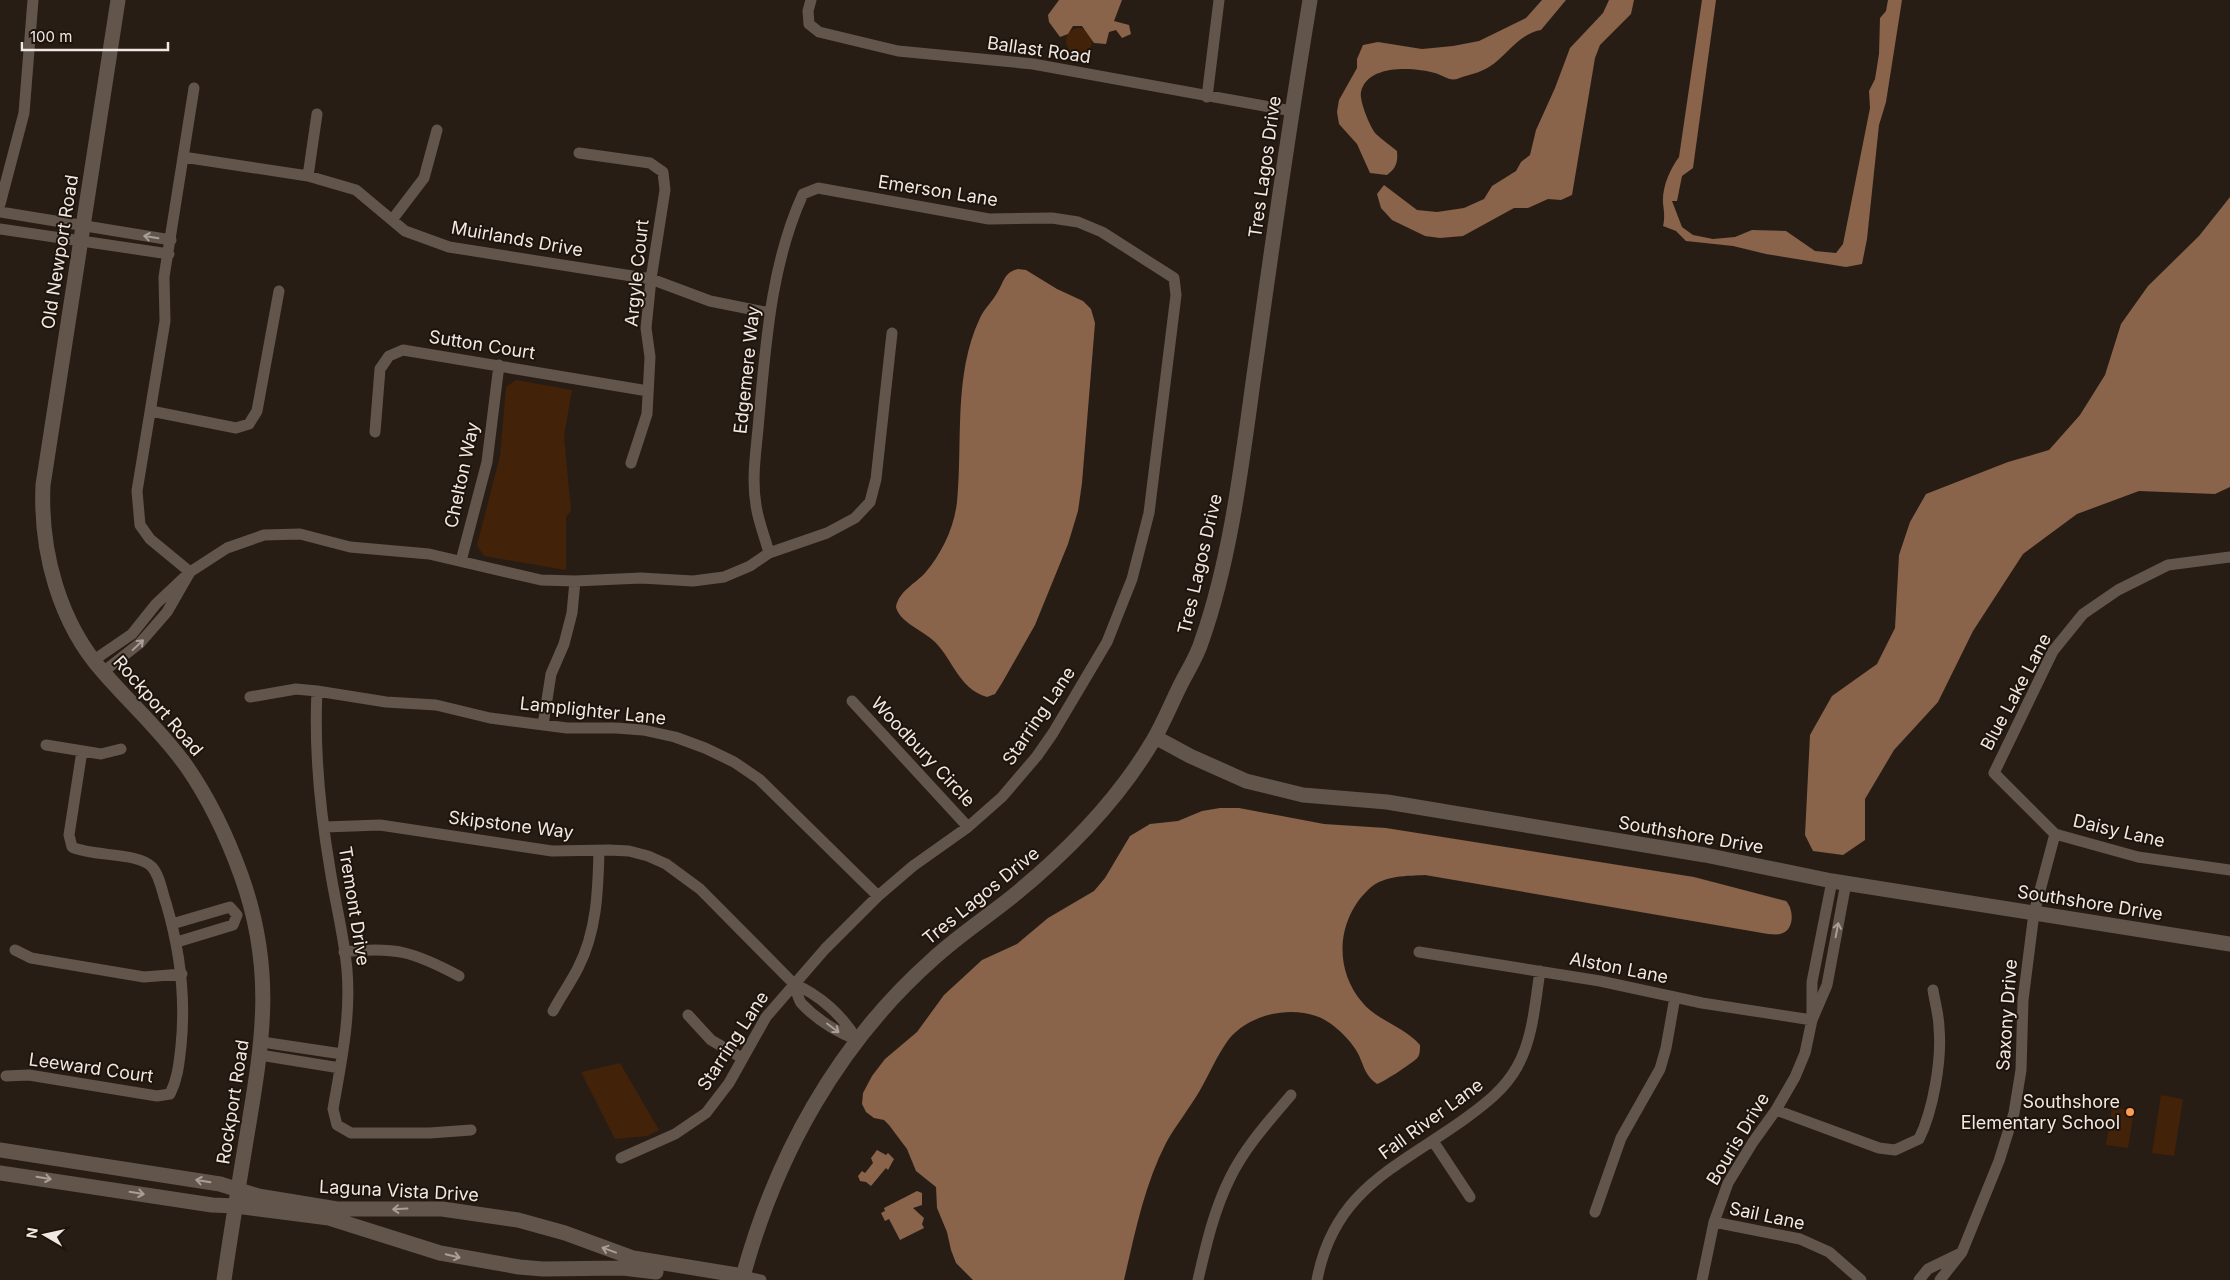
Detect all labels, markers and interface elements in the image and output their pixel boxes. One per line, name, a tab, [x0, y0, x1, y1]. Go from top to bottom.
scale bar	[22, 20, 169, 52]
text: 100 m	[30, 27, 72, 46]
street label: Ballast Road	[986, 32, 1092, 67]
street label: Tres Lagos Drive	[1244, 94, 1285, 239]
street label: Emerson Lane	[877, 171, 1000, 210]
street label: Old Newport Road	[37, 173, 82, 331]
street label: Muirlands Drive	[449, 217, 585, 260]
street label: Argyle Court	[620, 218, 653, 328]
one-way arrow	[144, 232, 160, 242]
street label: Edgemere Way	[729, 305, 764, 435]
street label: Sutton Court	[427, 326, 537, 363]
street label: Chelton Way	[440, 420, 483, 530]
street label: Tres Lagos Drive	[1173, 492, 1226, 636]
street label: Blue Lake Lane	[1976, 630, 2055, 754]
one-way arrow	[131, 639, 144, 651]
street label: Rockport Road	[109, 651, 207, 760]
street label: Starring Lane	[998, 662, 1079, 769]
street label: Lamplighter Lane	[519, 692, 667, 729]
street label: Woodbury Circle	[867, 692, 980, 811]
street label: Skipstone Way	[447, 806, 575, 843]
street label: Daisy Lane	[2071, 810, 2167, 851]
street label: Southshore Drive	[1617, 811, 1765, 858]
street label: Tres Lagos Drive	[918, 842, 1043, 949]
street label: Tremont Drive	[335, 845, 374, 967]
street label: Southshore Drive	[2016, 881, 2164, 924]
one-way arrow	[1833, 922, 1843, 938]
street label: Alston Lane	[1568, 948, 1670, 987]
street label: Saxony Drive	[1992, 958, 2021, 1072]
street label: Starring Lane	[693, 987, 773, 1094]
one-way arrow	[826, 1023, 840, 1033]
street label: Rockport Road	[212, 1038, 253, 1166]
street label: Leeward Court	[27, 1048, 155, 1087]
street label: Fall River Lane	[1375, 1074, 1487, 1163]
street label: Bouris Drive	[1702, 1089, 1773, 1189]
place label: Southshore Elementary School	[1961, 1091, 2120, 1133]
marker: Southshore Elementary School	[2124, 1106, 2136, 1118]
one-way arrow	[36, 1174, 52, 1184]
one-way arrow	[195, 1176, 211, 1186]
street label: Laguna Vista Drive	[319, 1176, 479, 1205]
one-way arrow	[128, 1189, 144, 1199]
street label: Sail Lane	[1727, 1197, 1807, 1234]
one-way arrow	[392, 1204, 408, 1213]
north arrow	[20, 1210, 70, 1260]
text: N	[22, 1226, 41, 1239]
one-way arrow	[602, 1245, 617, 1254]
one-way arrow	[444, 1252, 460, 1261]

